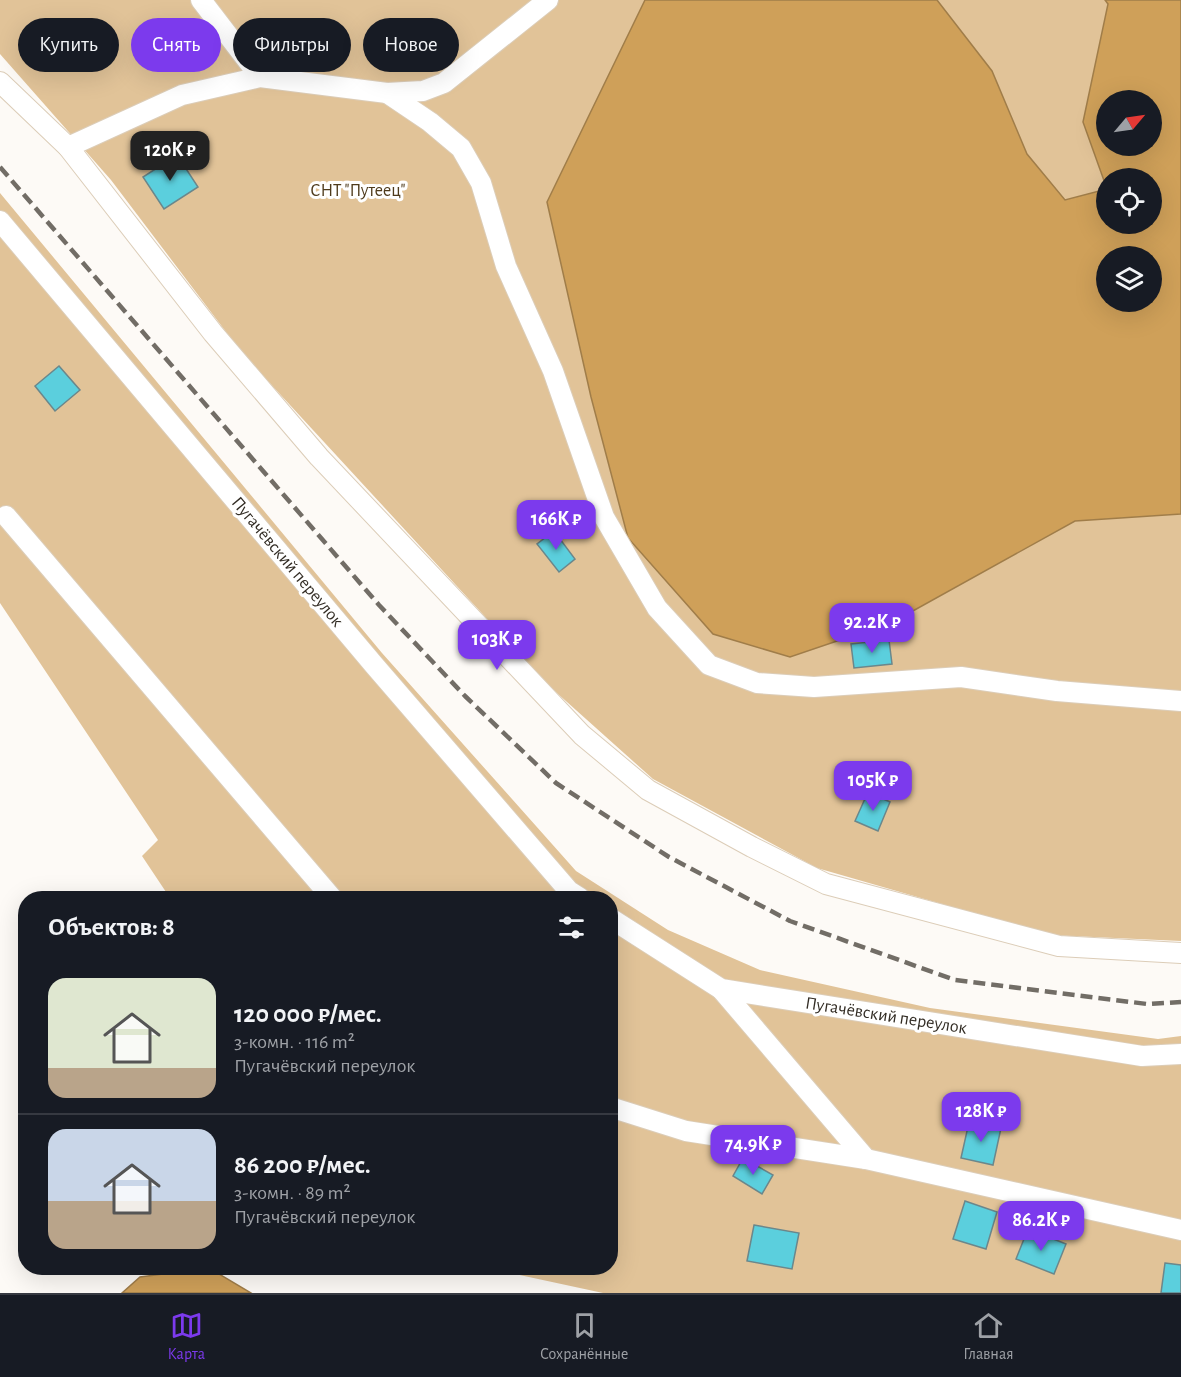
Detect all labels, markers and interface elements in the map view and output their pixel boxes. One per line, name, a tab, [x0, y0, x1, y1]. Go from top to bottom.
chip: Купить	[18, 18, 119, 72]
chip: Снять	[131, 18, 221, 72]
chip: Фильтры	[233, 18, 351, 72]
chip: Новое	[363, 18, 459, 72]
north arrow	[1096, 90, 1162, 156]
map controls	[1096, 90, 1162, 312]
pin: 120K ₽	[121, 131, 219, 182]
text: 120K ₽	[144, 140, 196, 160]
button: locate	[1096, 168, 1162, 234]
park label: СНТ "Путеец"	[310, 182, 406, 200]
button: layers	[1096, 246, 1162, 312]
street label: Пугачёвский переулок	[228, 494, 347, 631]
pin: 166K ₽	[507, 500, 605, 551]
text: 166K ₽	[531, 509, 581, 529]
pin: 92.2K ₽	[817, 603, 927, 654]
text: 92.2K ₽	[843, 612, 901, 632]
pin: 103K ₽	[448, 620, 546, 671]
text: 103K ₽	[472, 629, 522, 649]
pin: 105K ₽	[824, 761, 922, 812]
text: 105K ₽	[848, 770, 898, 790]
icon: filters	[555, 911, 588, 944]
text: Объектов: 8	[48, 914, 175, 940]
street label: Пугачёвский переулок	[804, 994, 969, 1038]
text: 120 000 ₽/мес.	[234, 1001, 382, 1027]
icon: home	[96, 1002, 168, 1074]
text: 3-комн. · 116 m²	[234, 1032, 355, 1052]
text: Пугачёвский переулок	[234, 1056, 415, 1076]
pin: 128K ₽	[932, 1092, 1030, 1143]
text: 128K ₽	[956, 1101, 1006, 1121]
pin: 74.9K ₽	[698, 1125, 808, 1176]
text: 74.9K ₽	[725, 1134, 782, 1154]
text: 86 200 ₽/мес.	[234, 1152, 371, 1178]
icon: home	[96, 1153, 168, 1225]
text: 3-комн. · 89 m²	[234, 1183, 350, 1203]
pin: 86.2K ₽	[986, 1201, 1096, 1252]
text: Пугачёвский переулок	[234, 1207, 415, 1227]
text: 86.2K ₽	[1012, 1210, 1070, 1230]
tab: Карта	[167, 1309, 205, 1364]
tab: Сохранённые	[540, 1309, 628, 1364]
tab: Главная	[963, 1309, 1014, 1364]

